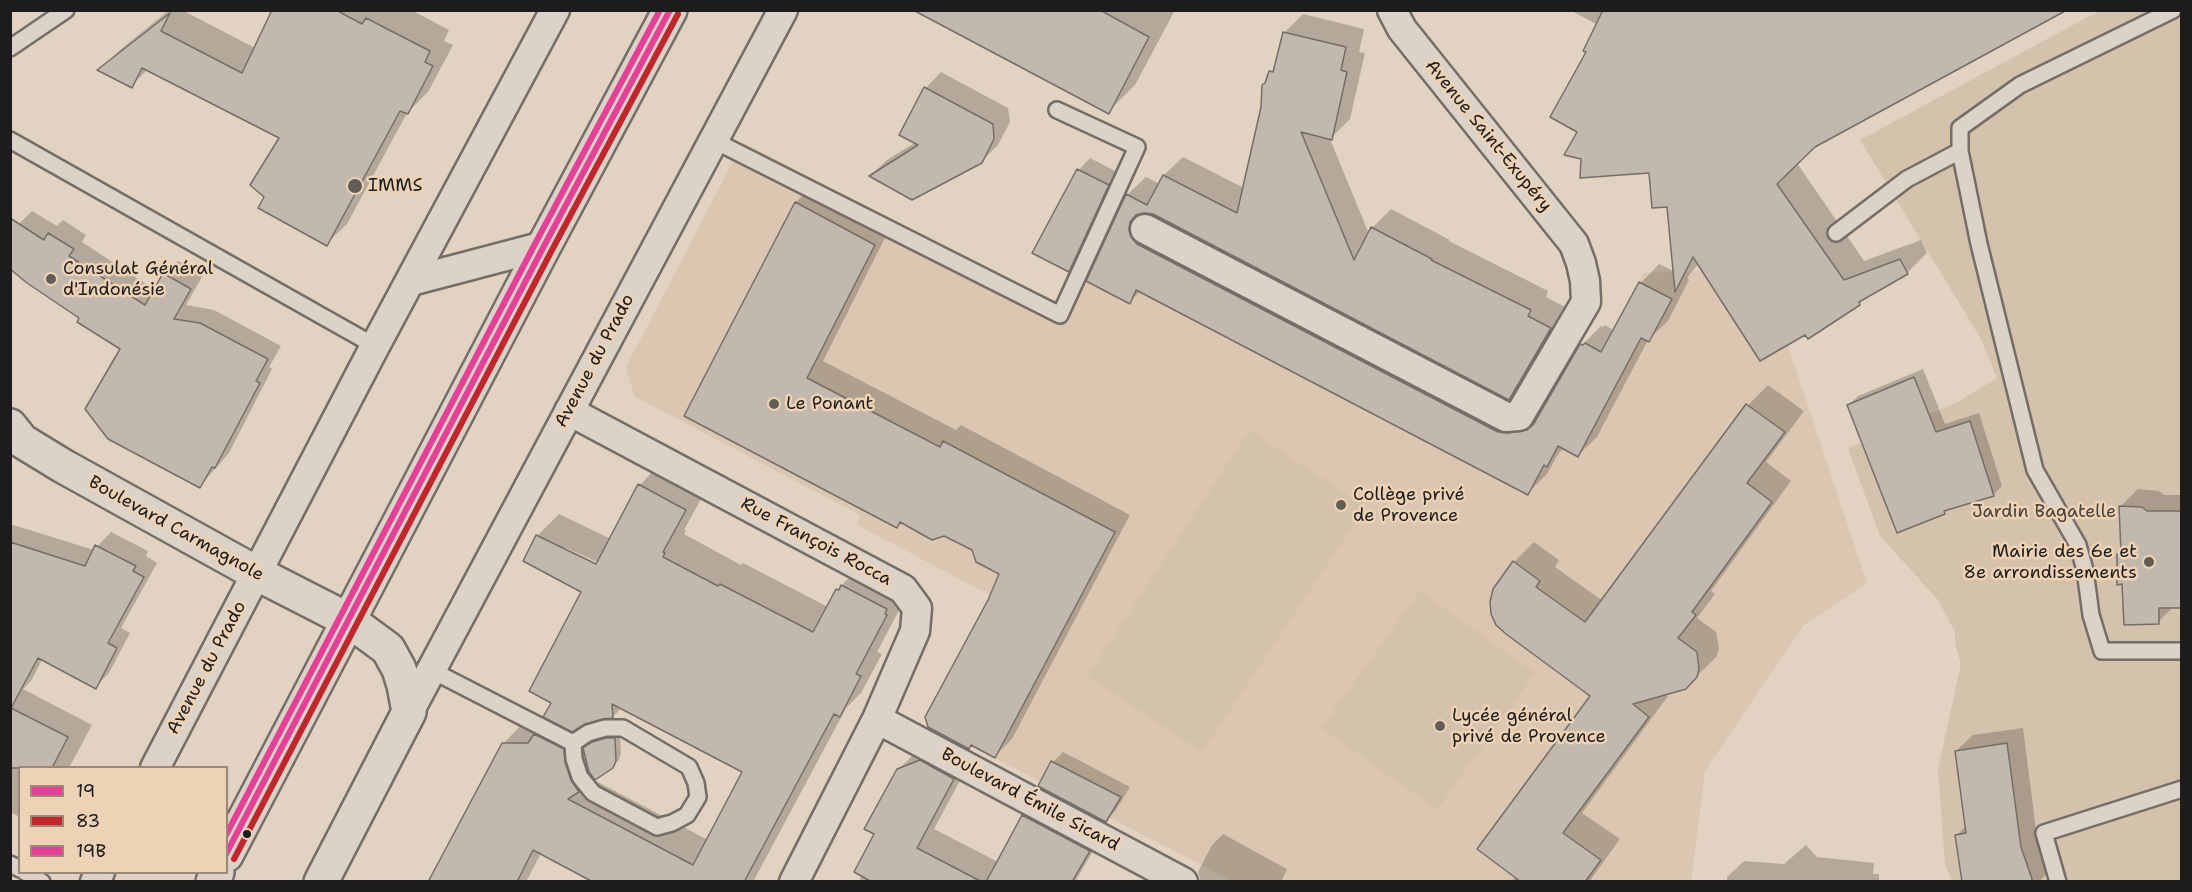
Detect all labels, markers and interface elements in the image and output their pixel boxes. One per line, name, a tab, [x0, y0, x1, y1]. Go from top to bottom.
street label: Avenue Saint-Exupéry	[1420, 56, 1556, 216]
place label: IMMS	[368, 175, 423, 197]
marker: IMMS	[346, 177, 364, 195]
place label: Consulat Général d'Indonésie	[63, 258, 213, 300]
marker: Consulat Général d'Indonésie	[44, 272, 58, 286]
street label: Avenue du Prado	[551, 291, 639, 431]
place label: Le Ponant	[786, 393, 873, 415]
marker: Le Ponant	[767, 397, 781, 411]
street label: Boulevard Carmagnole	[85, 472, 267, 586]
place label: Collège privé de Provence	[1353, 484, 1465, 526]
street label: Rue François Rocca	[737, 493, 895, 591]
marker: Collège privé de Provence	[1334, 498, 1348, 512]
park label: Jardin Bagatelle	[1972, 501, 2116, 523]
place label: Mairie des 6e et 8e arrondissements	[1963, 541, 2137, 584]
marker: Mairie des 6e et 8e arrondissements	[2142, 555, 2156, 569]
street label: Avenue du Prado	[163, 598, 251, 738]
place label: Lycée général privé de Provence	[1452, 705, 1606, 748]
marker: Lycée général privé de Provence	[1433, 719, 1447, 733]
street label: Boulevard Émile Sicard	[937, 744, 1123, 856]
legend	[18, 766, 228, 874]
text: 19	[76, 779, 95, 803]
text: 83	[76, 809, 100, 833]
unlabelled marker	[241, 828, 253, 840]
text: 19B	[76, 839, 106, 863]

